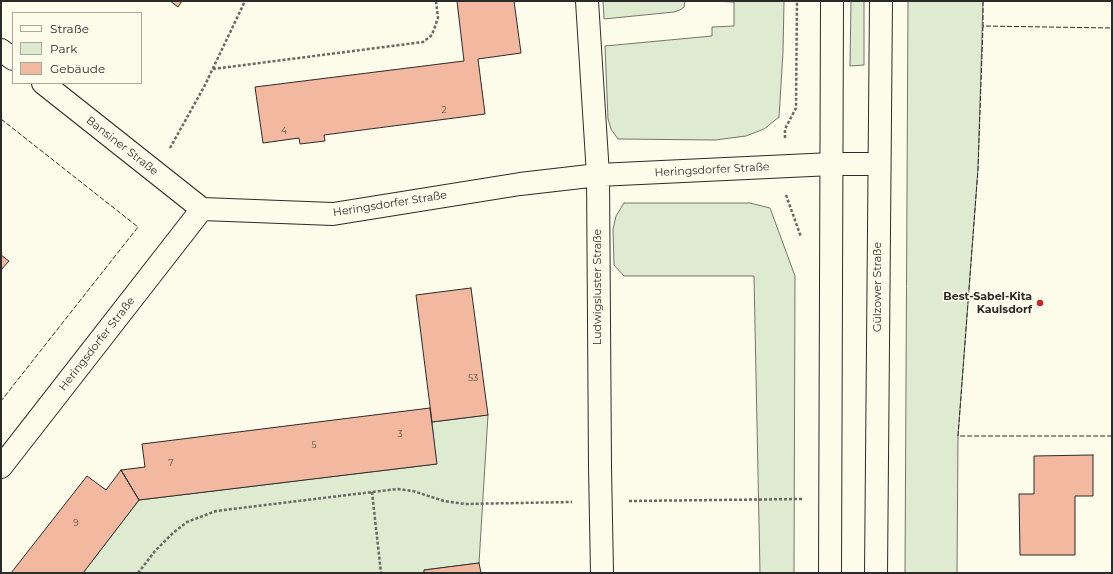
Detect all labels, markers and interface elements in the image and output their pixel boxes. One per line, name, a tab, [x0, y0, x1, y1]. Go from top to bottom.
legend	[12, 12, 142, 84]
text: Straße	[50, 21, 89, 36]
text: Park	[50, 41, 77, 56]
text: Gebäude	[50, 61, 105, 76]
house number: 2	[441, 105, 447, 115]
street label: Bansiner Straße	[83, 114, 161, 178]
house number: 4	[281, 126, 287, 136]
street label: Heringsdorfer Straße	[654, 160, 770, 180]
street label: Heringsdorfer Straße	[332, 188, 448, 220]
street label: Ludwigsluster Straße	[591, 229, 605, 345]
street label: Gülzower Straße	[871, 242, 885, 332]
place label: Best-Sabel-Kita Kaulsdorf	[943, 290, 1032, 316]
street label: Heringsdorfer Straße	[56, 295, 138, 393]
marker: Best-Sabel-Kita Kaulsdorf	[1035, 298, 1045, 308]
house number: 53	[468, 373, 478, 383]
house number: 3	[397, 429, 403, 439]
house number: 5	[311, 440, 317, 450]
house number: 7	[168, 458, 174, 468]
house number: 9	[73, 518, 79, 528]

